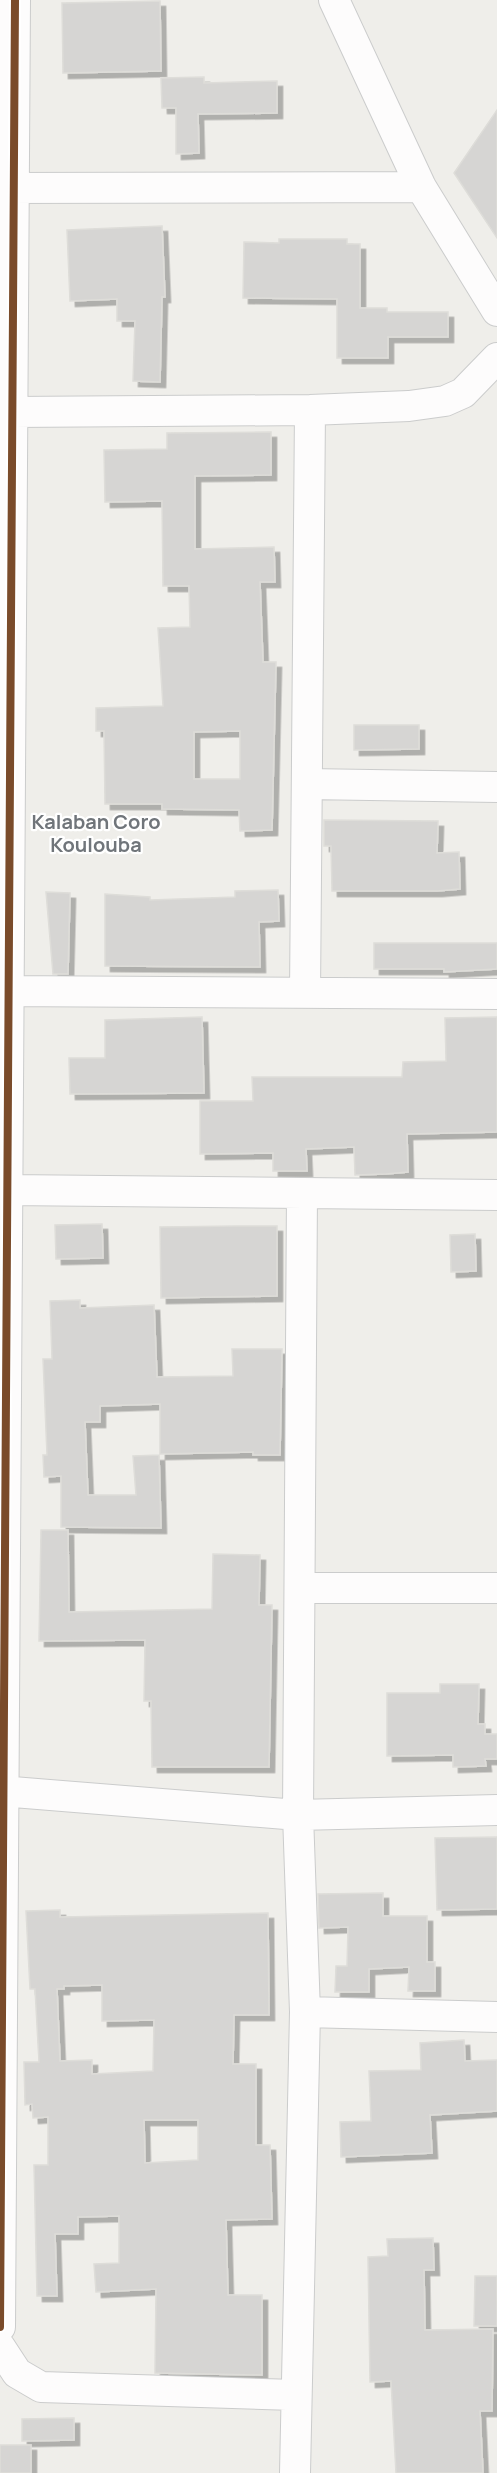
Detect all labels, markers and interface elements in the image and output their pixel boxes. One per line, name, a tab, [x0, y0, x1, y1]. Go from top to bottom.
district label: Kalaban Coro Koulouba	[31, 808, 161, 858]

